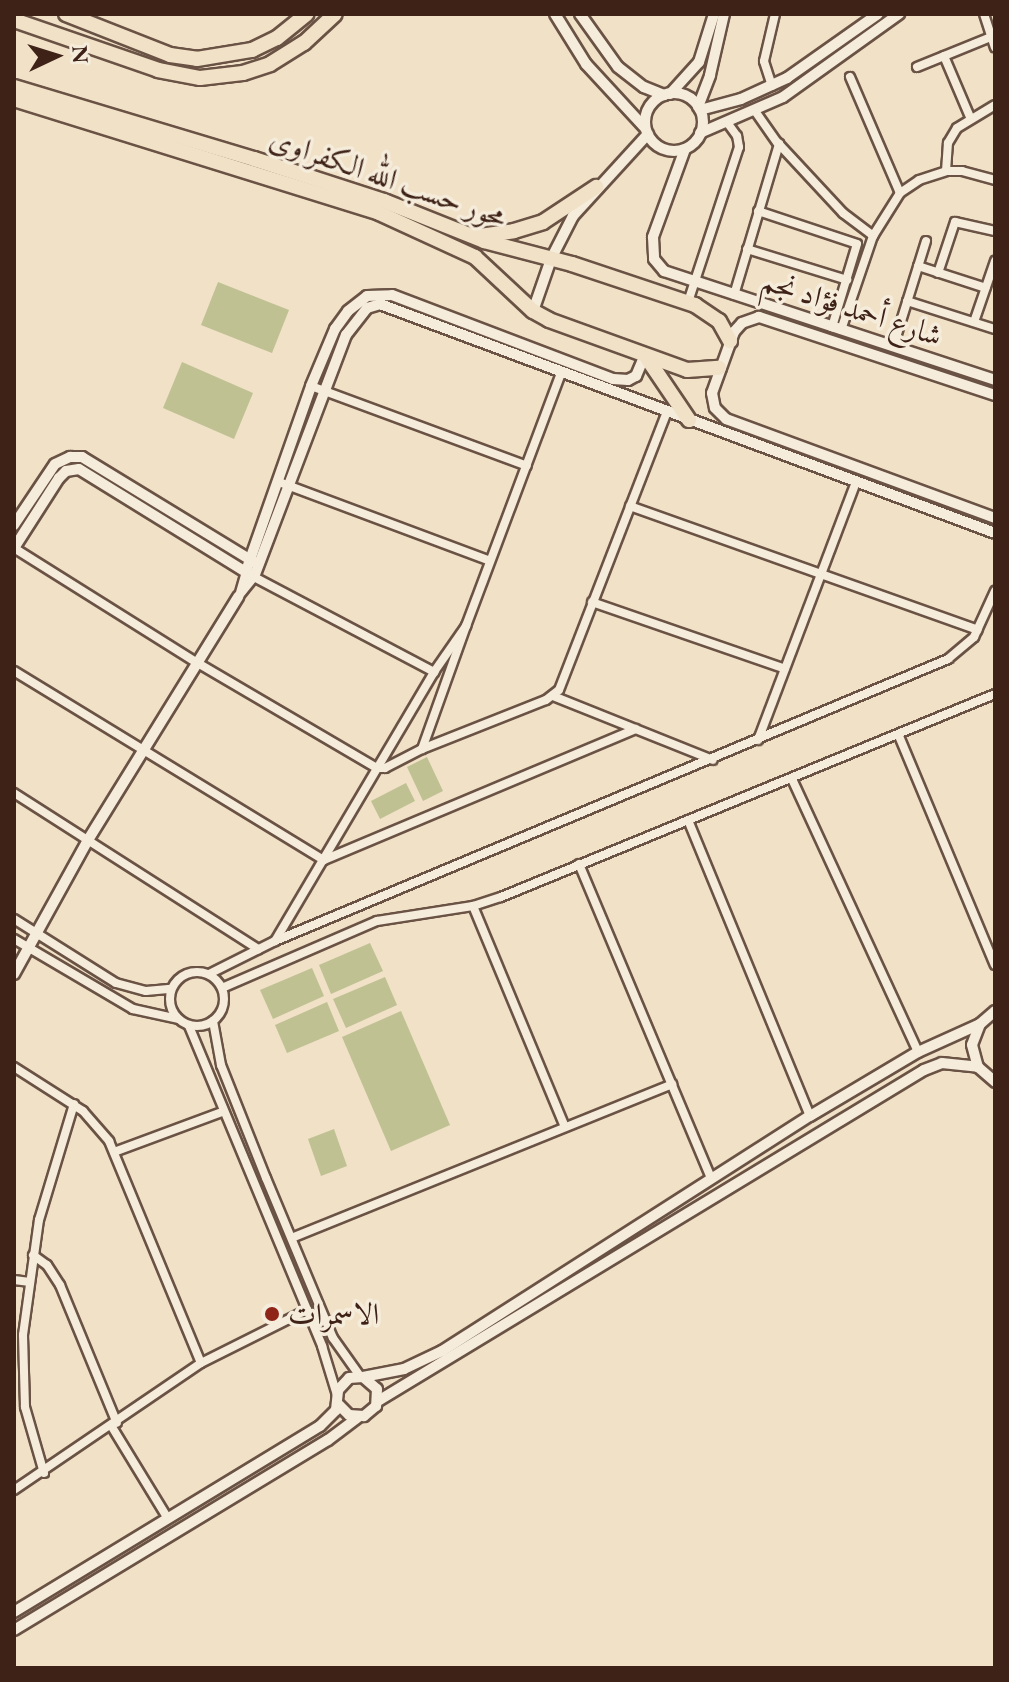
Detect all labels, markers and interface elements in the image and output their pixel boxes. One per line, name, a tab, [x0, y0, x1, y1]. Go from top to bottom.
north arrow	[16, 16, 96, 96]
text: N	[65, 44, 96, 64]
street label: محور حسب الله الكفراوى	[265, 121, 511, 235]
street label: شارع أحمد فؤاد نجم	[757, 262, 947, 354]
place label: الاسمرات	[288, 1296, 379, 1332]
marker: الاسمرات	[263, 1305, 281, 1323]

